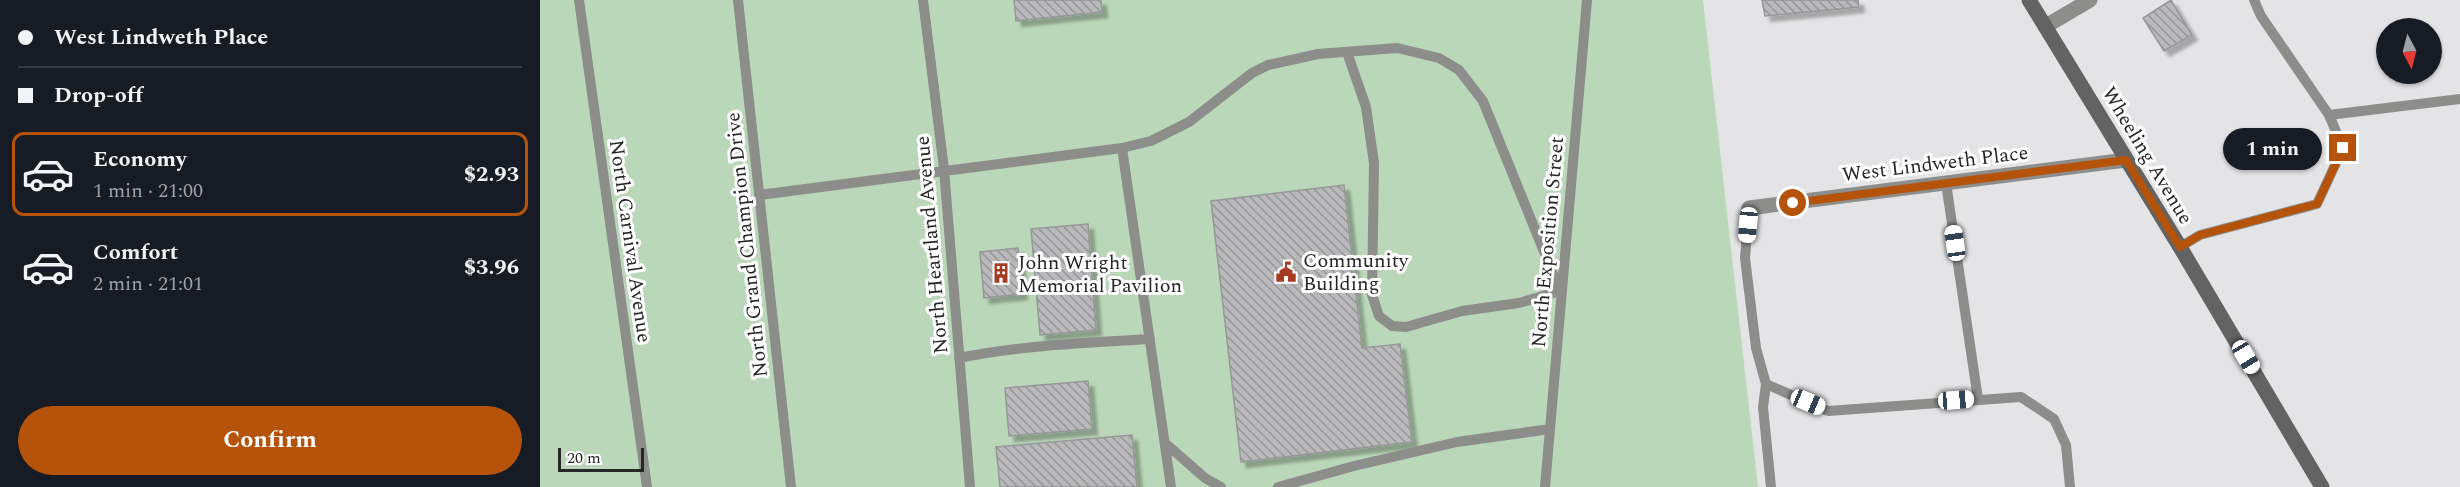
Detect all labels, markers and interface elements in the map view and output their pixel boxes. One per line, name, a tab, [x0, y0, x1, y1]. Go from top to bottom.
north arrow	[2376, 18, 2442, 84]
map controls	[2376, 18, 2442, 84]
text: West Lindweth Place	[54, 21, 268, 54]
text: Drop-off	[54, 79, 143, 112]
street label: Wheeling Avenue	[2094, 81, 2200, 230]
street label: North Grand Champion Drive	[718, 111, 776, 379]
callout: 1 min	[2223, 127, 2322, 169]
text: 1 min	[2246, 134, 2299, 164]
route end	[2329, 134, 2356, 161]
street label: North Heartland Avenue	[908, 135, 956, 355]
street label: North Exposition Street	[1524, 135, 1572, 349]
street label: North Carnival Avenue	[601, 138, 659, 345]
street label: West Lindweth Place	[1840, 138, 2030, 190]
text: Economy	[93, 143, 186, 176]
icon: car	[21, 147, 75, 201]
text: $2.93	[464, 158, 519, 191]
text: 1 min · 21:00	[93, 176, 203, 206]
route start	[1779, 189, 1806, 216]
car	[1737, 206, 1759, 244]
car	[1944, 224, 1966, 262]
text: Comfort	[93, 236, 178, 269]
icon: car	[21, 240, 75, 294]
place label: Community Building	[1303, 246, 1410, 299]
place label: John Wright Memorial Pavilion	[1018, 248, 1182, 301]
text: $3.96	[464, 251, 519, 284]
public building icon: Community Building	[1274, 260, 1298, 284]
building icon: John Wright Memorial Pavilion	[989, 261, 1013, 285]
text: 2 min · 21:01	[93, 269, 203, 299]
car	[2229, 337, 2263, 377]
car	[1788, 387, 1828, 417]
car	[1937, 390, 1975, 410]
button: Confirm	[18, 406, 522, 475]
scale bar	[558, 445, 644, 472]
text: 20 m	[567, 446, 601, 470]

